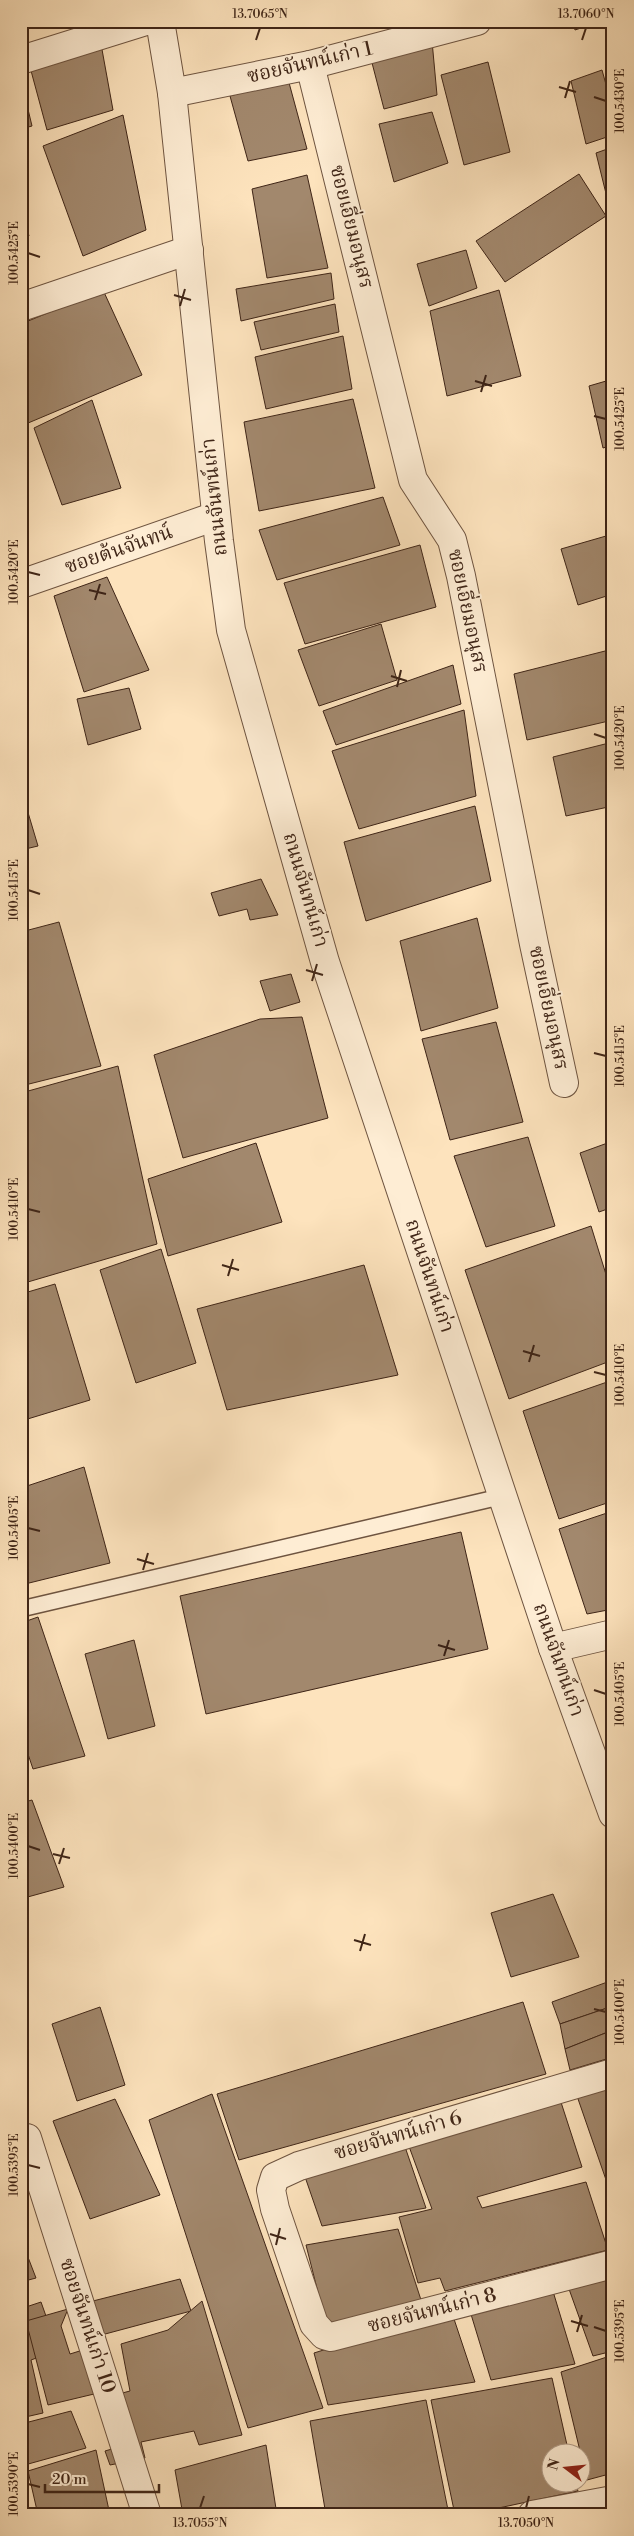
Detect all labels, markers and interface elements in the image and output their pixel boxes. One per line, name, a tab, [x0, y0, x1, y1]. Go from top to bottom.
text: 13.7065°N	[232, 7, 288, 22]
text: 13.7060°N	[558, 7, 614, 22]
street label: ซอยจันทน์เก่า 1	[245, 36, 376, 90]
text: 100.5430°E	[613, 69, 628, 133]
street label: ซอยเอี่ยมอนุสร	[324, 162, 382, 291]
text: 100.5425°E	[7, 221, 22, 285]
text: 100.5425°E	[613, 387, 628, 451]
street label: ถนนจันทน์เก่า	[196, 437, 234, 557]
street label: ซอยต้นจันทน์	[62, 520, 176, 580]
text: 100.5420°E	[7, 540, 22, 604]
street label: ซอยเอี่ยมอนุสร	[442, 546, 496, 675]
text: 100.5420°E	[613, 706, 628, 770]
street label: ถนนจันทน์เก่า	[277, 830, 333, 950]
text: 100.5415°E	[7, 859, 22, 921]
street label: ซอยเอี่ยมอนุสร	[523, 943, 577, 1072]
text: 100.5415°E	[613, 1025, 628, 1087]
text: 100.5410°E	[7, 1178, 22, 1240]
street label: ถนนจันทน์เก่า	[399, 1216, 459, 1336]
text: 100.5410°E	[613, 1344, 628, 1406]
text: 100.5405°E	[7, 1496, 22, 1560]
street label: ถนนจันทน์เก่า	[527, 1600, 589, 1720]
text: 100.5405°E	[613, 1662, 628, 1726]
text: 100.5400°E	[7, 1813, 22, 1879]
text: 100.5400°E	[613, 1979, 628, 2045]
street label: ซอยจันทน์เก่า 6	[331, 2106, 465, 2166]
text: 100.5395°E	[7, 2133, 22, 2197]
street label: ซอยจันทน์เก่า 10	[53, 2255, 121, 2397]
street label: ซอยจันทน์เก่า 8	[365, 2283, 499, 2339]
text: 100.5395°E	[613, 2299, 628, 2363]
north arrow	[542, 2444, 592, 2494]
text: 100.5390°E	[7, 2452, 22, 2516]
text: N	[544, 2457, 565, 2472]
scale bar	[45, 2461, 159, 2493]
text: 20 m	[52, 2470, 87, 2489]
text: 13.7055°N	[173, 2516, 227, 2531]
text: 13.7050°N	[498, 2516, 554, 2531]

